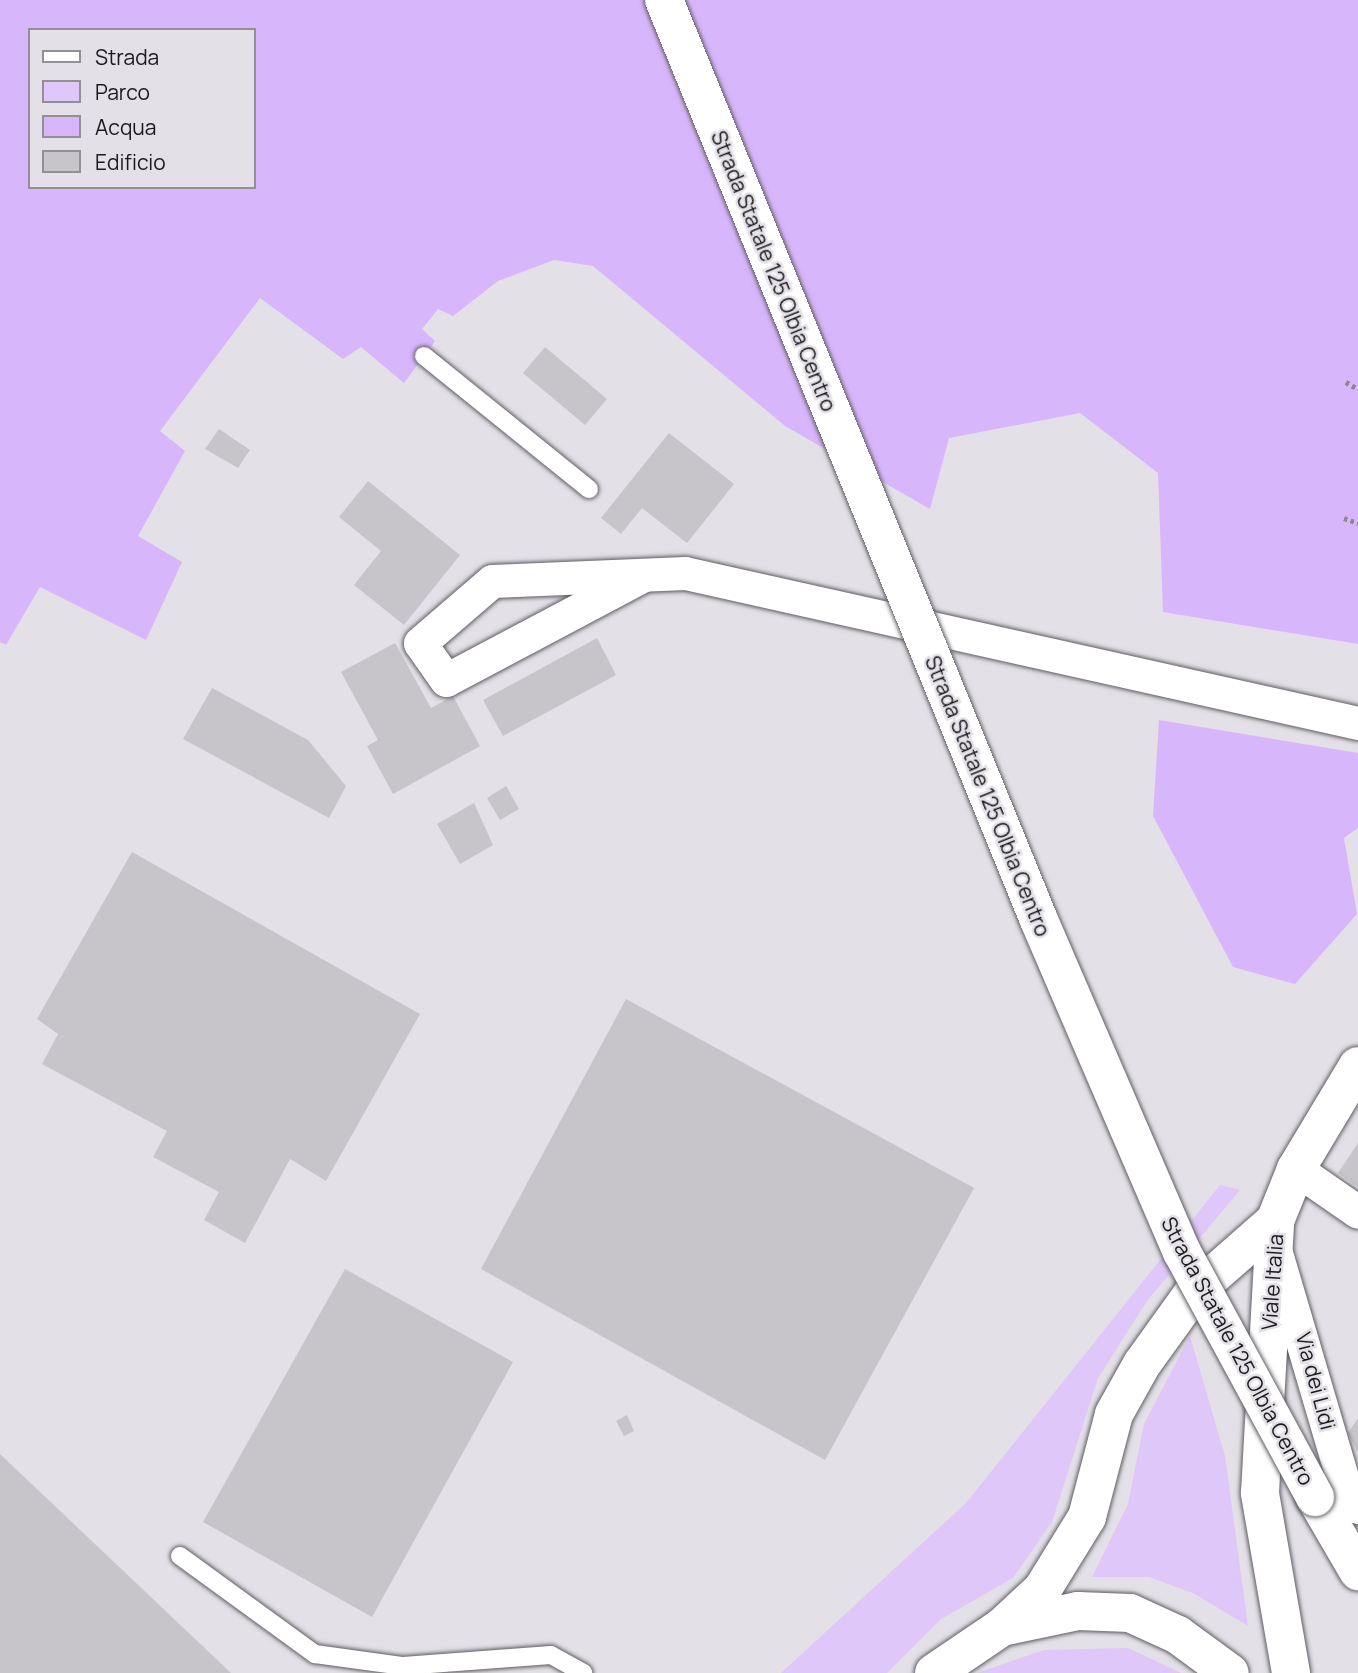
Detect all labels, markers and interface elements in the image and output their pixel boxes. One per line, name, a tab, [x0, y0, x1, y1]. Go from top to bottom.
legend	[28, 28, 256, 189]
text: Strada	[95, 43, 159, 71]
text: Parco	[95, 78, 150, 106]
text: Acqua	[95, 113, 157, 141]
street label: Strada Statale 125 Olbia Centro	[706, 127, 842, 415]
text: Edificio	[95, 148, 166, 176]
street label: Strada Statale 125 Olbia Centro	[920, 652, 1056, 940]
street label: Strada Statale 125 Olbia Centro	[1156, 1212, 1320, 1490]
street label: Viale Italia	[1256, 1233, 1288, 1331]
street label: Via dei Lidi	[1291, 1330, 1341, 1432]

